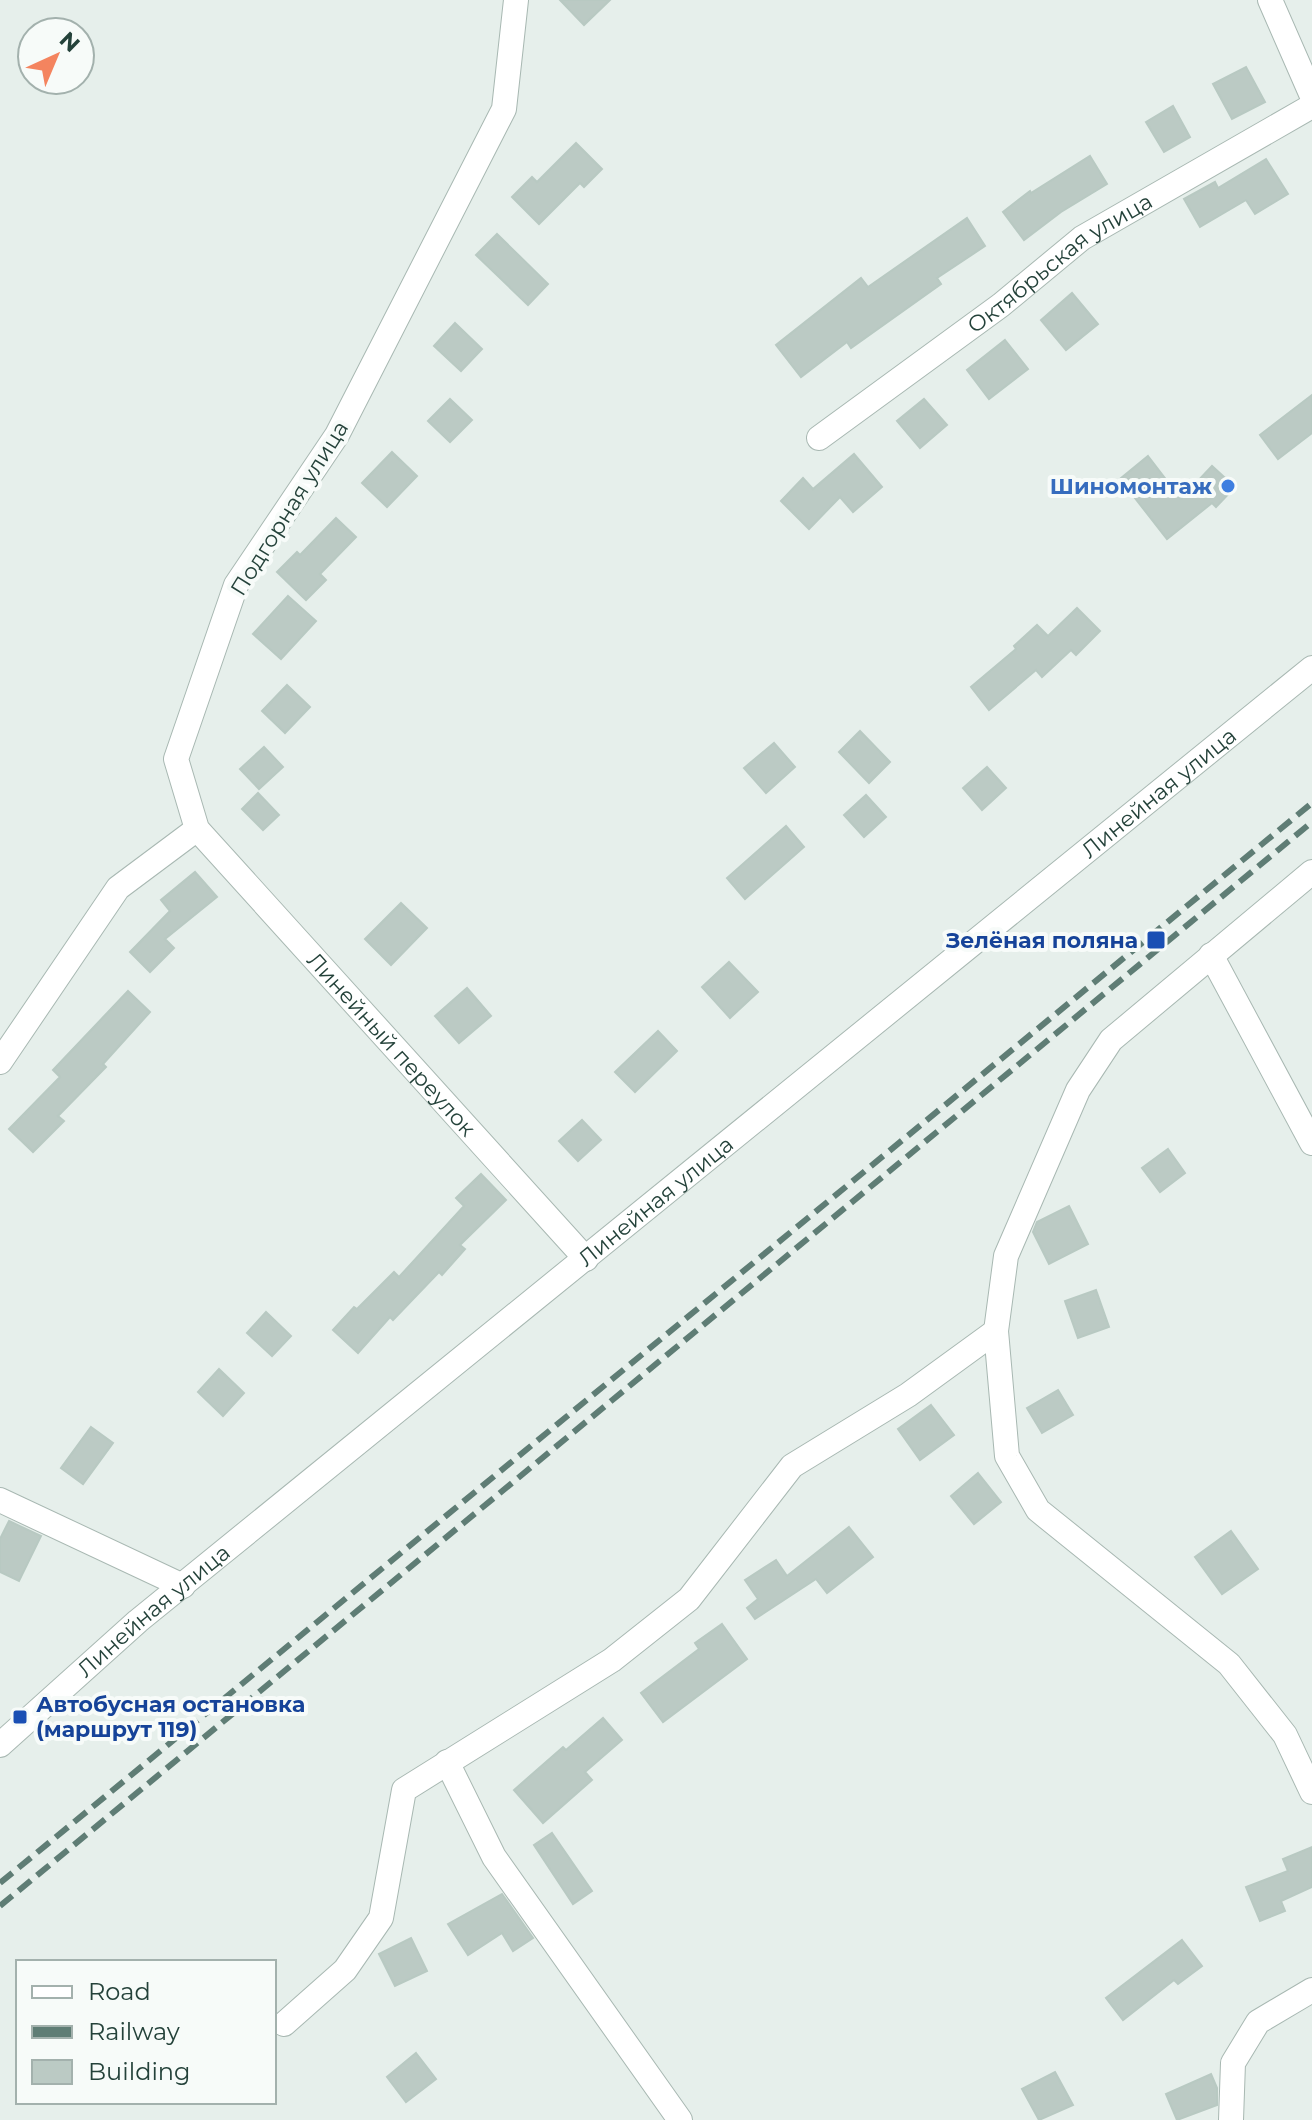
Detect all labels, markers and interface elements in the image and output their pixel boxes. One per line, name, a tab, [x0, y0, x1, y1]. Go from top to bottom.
north arrow	[16, 16, 96, 96]
text: N	[54, 26, 85, 58]
street label: Октябрьская улица	[962, 188, 1157, 339]
street label: Подгорная улица	[225, 416, 354, 601]
place label: Шиномонтаж	[1050, 473, 1212, 500]
marker: Шиномонтаж	[1219, 477, 1237, 495]
street label: Линейная улица	[1076, 722, 1242, 864]
place label: Зелёная поляна	[945, 927, 1138, 954]
marker: Зелёная поляна	[1145, 929, 1167, 951]
street label: Линейный переулок	[301, 947, 481, 1142]
street label: Линейная улица	[573, 1131, 739, 1272]
street label: Линейная улица	[72, 1539, 236, 1683]
place label: Автобусная остановка (маршрут 119)	[36, 1691, 305, 1743]
marker: Автобусная остановка (маршрут 119)	[11, 1708, 29, 1726]
legend	[16, 1960, 276, 2104]
text: Road	[88, 1977, 151, 2006]
text: Railway	[88, 2017, 180, 2046]
text: Building	[88, 2057, 191, 2086]

